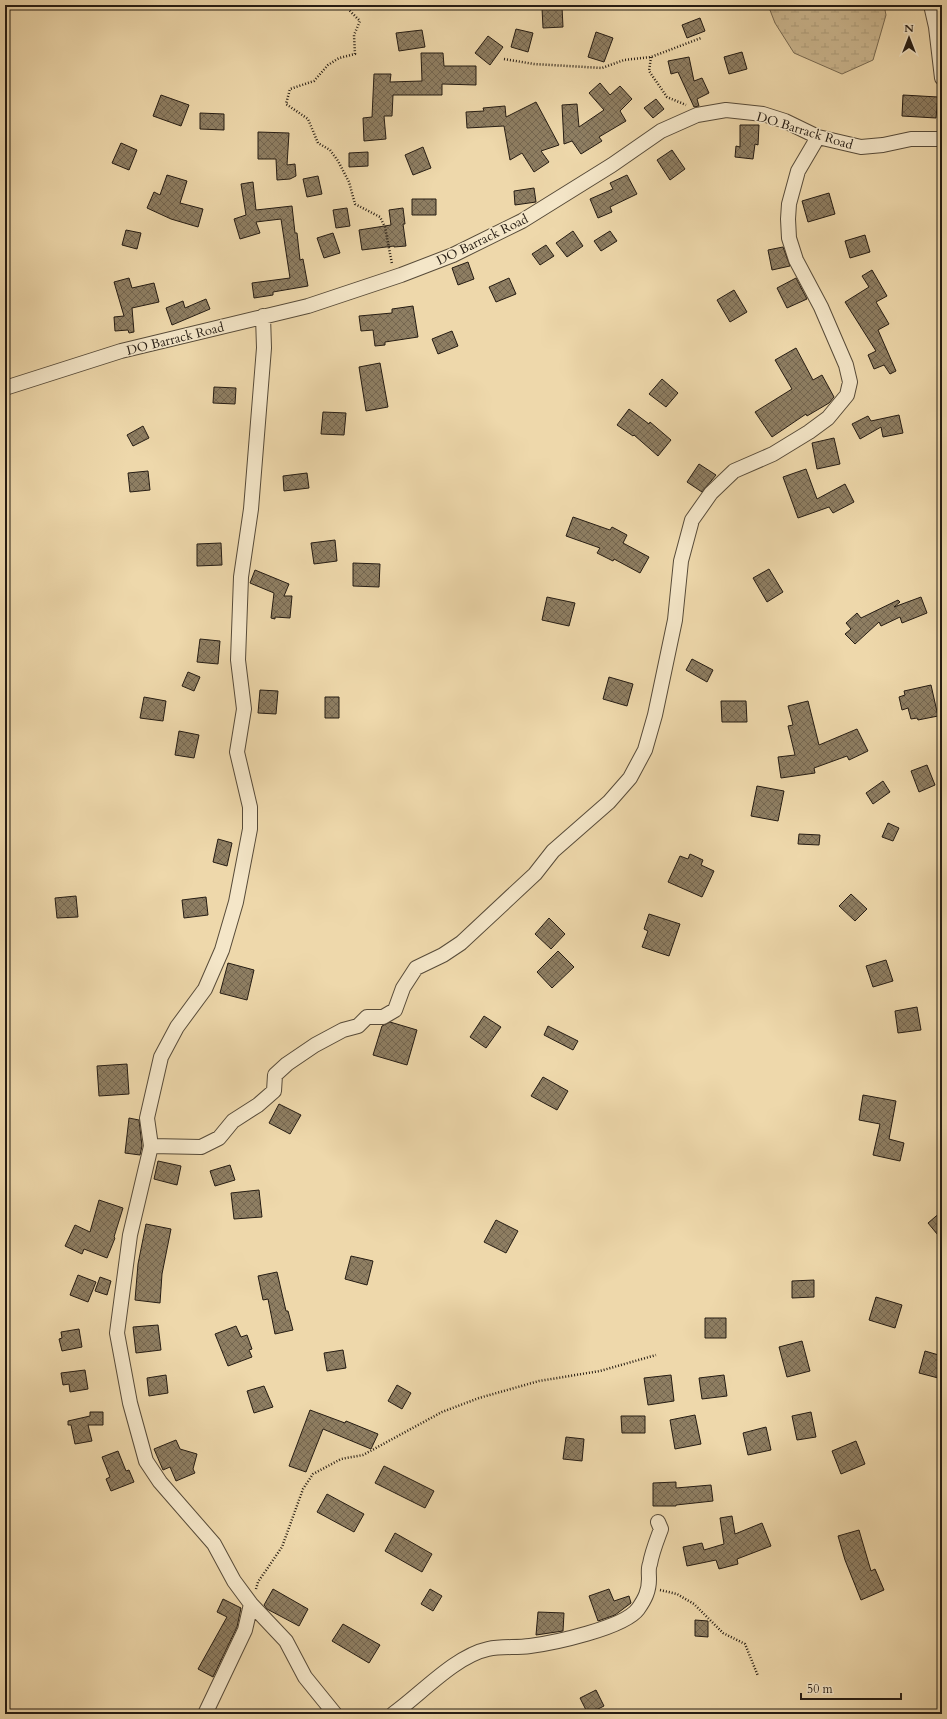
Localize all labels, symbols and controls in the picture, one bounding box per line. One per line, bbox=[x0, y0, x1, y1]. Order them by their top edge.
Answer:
north arrow bbox=[889, 18, 929, 58]
text: N bbox=[904, 21, 914, 36]
street label: DO Barrack Road bbox=[754, 108, 855, 154]
street label: DO Barrack Road bbox=[434, 210, 531, 270]
street label: DO Barrack Road bbox=[125, 318, 226, 360]
scale bar bbox=[801, 1675, 901, 1701]
text: 50 m bbox=[807, 1681, 834, 1697]

